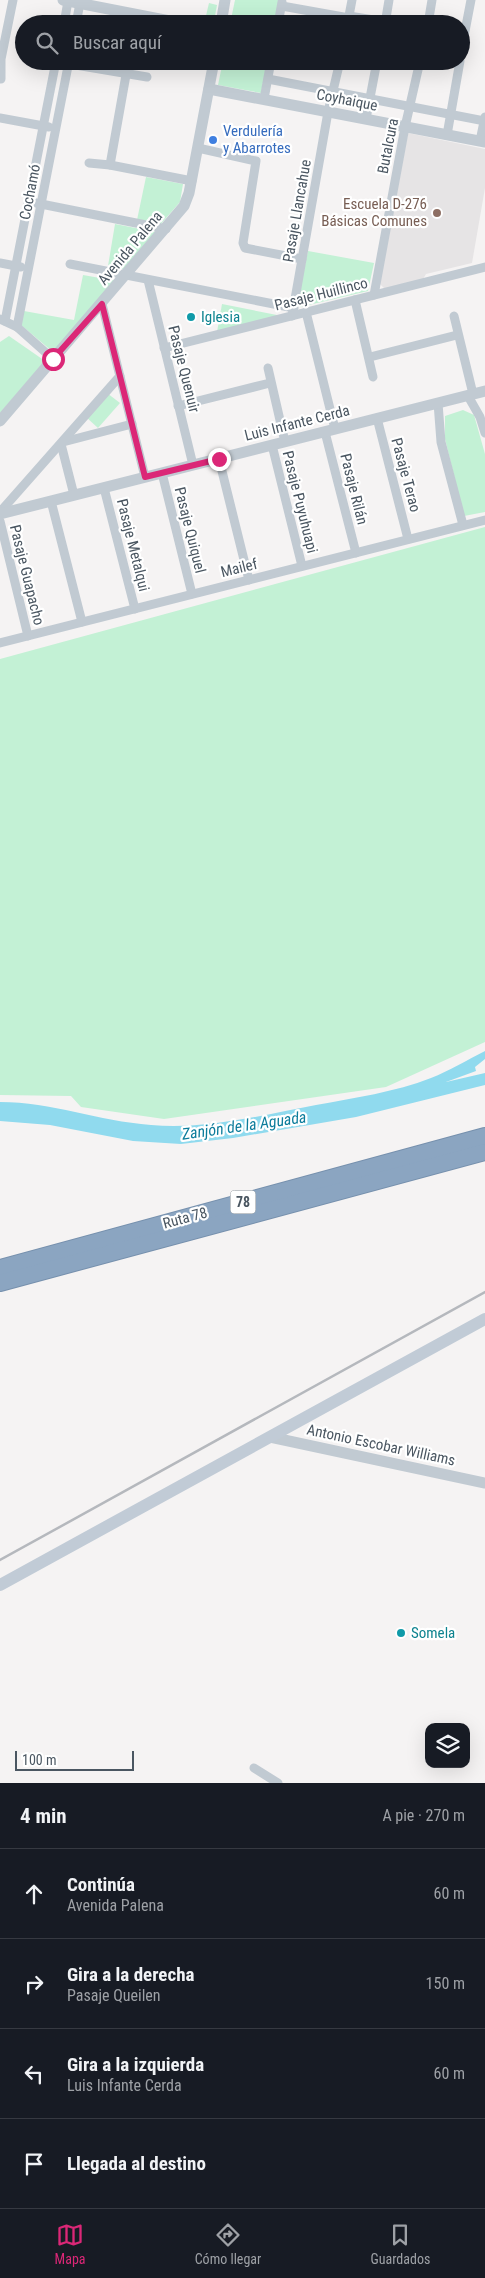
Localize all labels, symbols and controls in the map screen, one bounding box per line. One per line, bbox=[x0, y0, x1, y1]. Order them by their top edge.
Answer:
search box bbox=[15, 15, 470, 70]
icon: search bbox=[33, 29, 61, 57]
text: Buscar aquí bbox=[73, 31, 162, 54]
street label: Coyhaique bbox=[315, 85, 379, 115]
street label: Butalcura bbox=[374, 117, 402, 175]
place label: Verdulería y Abarrotes bbox=[223, 122, 291, 157]
marker: Verdulería y Abarrotes bbox=[207, 134, 219, 146]
street label: Pasaje Llancahue bbox=[279, 158, 315, 264]
street label: Cochamó bbox=[16, 163, 44, 221]
place label: Escuela D-276 Básicas Comunes bbox=[321, 195, 427, 230]
street label: Avenida Palena bbox=[94, 207, 166, 289]
marker: Escuela D-276 Básicas Comunes bbox=[431, 207, 443, 219]
street label: Pasaje Huillinco bbox=[273, 274, 369, 314]
place label: Iglesia bbox=[201, 308, 240, 326]
marker: Iglesia bbox=[185, 311, 197, 323]
street label: Pasaje Quenuir bbox=[164, 324, 204, 415]
route start bbox=[42, 348, 65, 371]
street label: Luis Infante Cerda bbox=[243, 401, 351, 445]
street label: Pasaje Terao bbox=[387, 436, 425, 514]
route end bbox=[208, 448, 231, 471]
street label: Pasaje Puyuhuapi bbox=[279, 449, 321, 555]
street label: Pasaje Rilán bbox=[336, 452, 372, 526]
street label: Pasaje Quiquel bbox=[171, 485, 209, 575]
street label: Pasaje Metalqui bbox=[113, 497, 153, 593]
street label: Pasaje Guapacho bbox=[6, 523, 48, 627]
street label: Mailef bbox=[219, 555, 259, 581]
water label: Zanjón de la Aguada bbox=[180, 1107, 308, 1144]
road number: 78 bbox=[230, 1190, 256, 1214]
street label: Ruta 78 bbox=[161, 1203, 209, 1233]
street label: Antonio Escobar Williams bbox=[305, 1420, 457, 1470]
place label: Somela bbox=[411, 1624, 455, 1642]
marker: Somela bbox=[395, 1627, 407, 1639]
map controls bbox=[425, 1723, 470, 1768]
button: layers bbox=[425, 1723, 470, 1768]
scale bar bbox=[15, 1748, 134, 1771]
text: 100 m bbox=[22, 1752, 57, 1768]
text: 4 min bbox=[20, 1804, 67, 1828]
text: A pie · 270 m bbox=[382, 1806, 465, 1825]
text: Continúa bbox=[67, 1873, 135, 1896]
icon: ahead bbox=[20, 1880, 48, 1908]
text: 60 m bbox=[433, 1884, 465, 1903]
text: Avenida Palena bbox=[67, 1896, 164, 1915]
text: Gira a la derecha bbox=[67, 1963, 194, 1986]
icon: right bbox=[20, 1970, 48, 1998]
text: 150 m bbox=[426, 1974, 465, 1993]
text: Pasaje Queilen bbox=[67, 1986, 161, 2005]
text: Gira a la izquierda bbox=[67, 2053, 204, 2076]
icon: left bbox=[20, 2060, 48, 2088]
text: 60 m bbox=[433, 2064, 465, 2083]
text: Luis Infante Cerda bbox=[67, 2076, 182, 2095]
icon: arrive bbox=[20, 2150, 48, 2178]
text: Llegada al destino bbox=[67, 2152, 206, 2175]
tab: Mapa bbox=[55, 2221, 86, 2267]
tab: Cómo llegar bbox=[195, 2221, 261, 2267]
tab: Guardados bbox=[370, 2221, 430, 2267]

